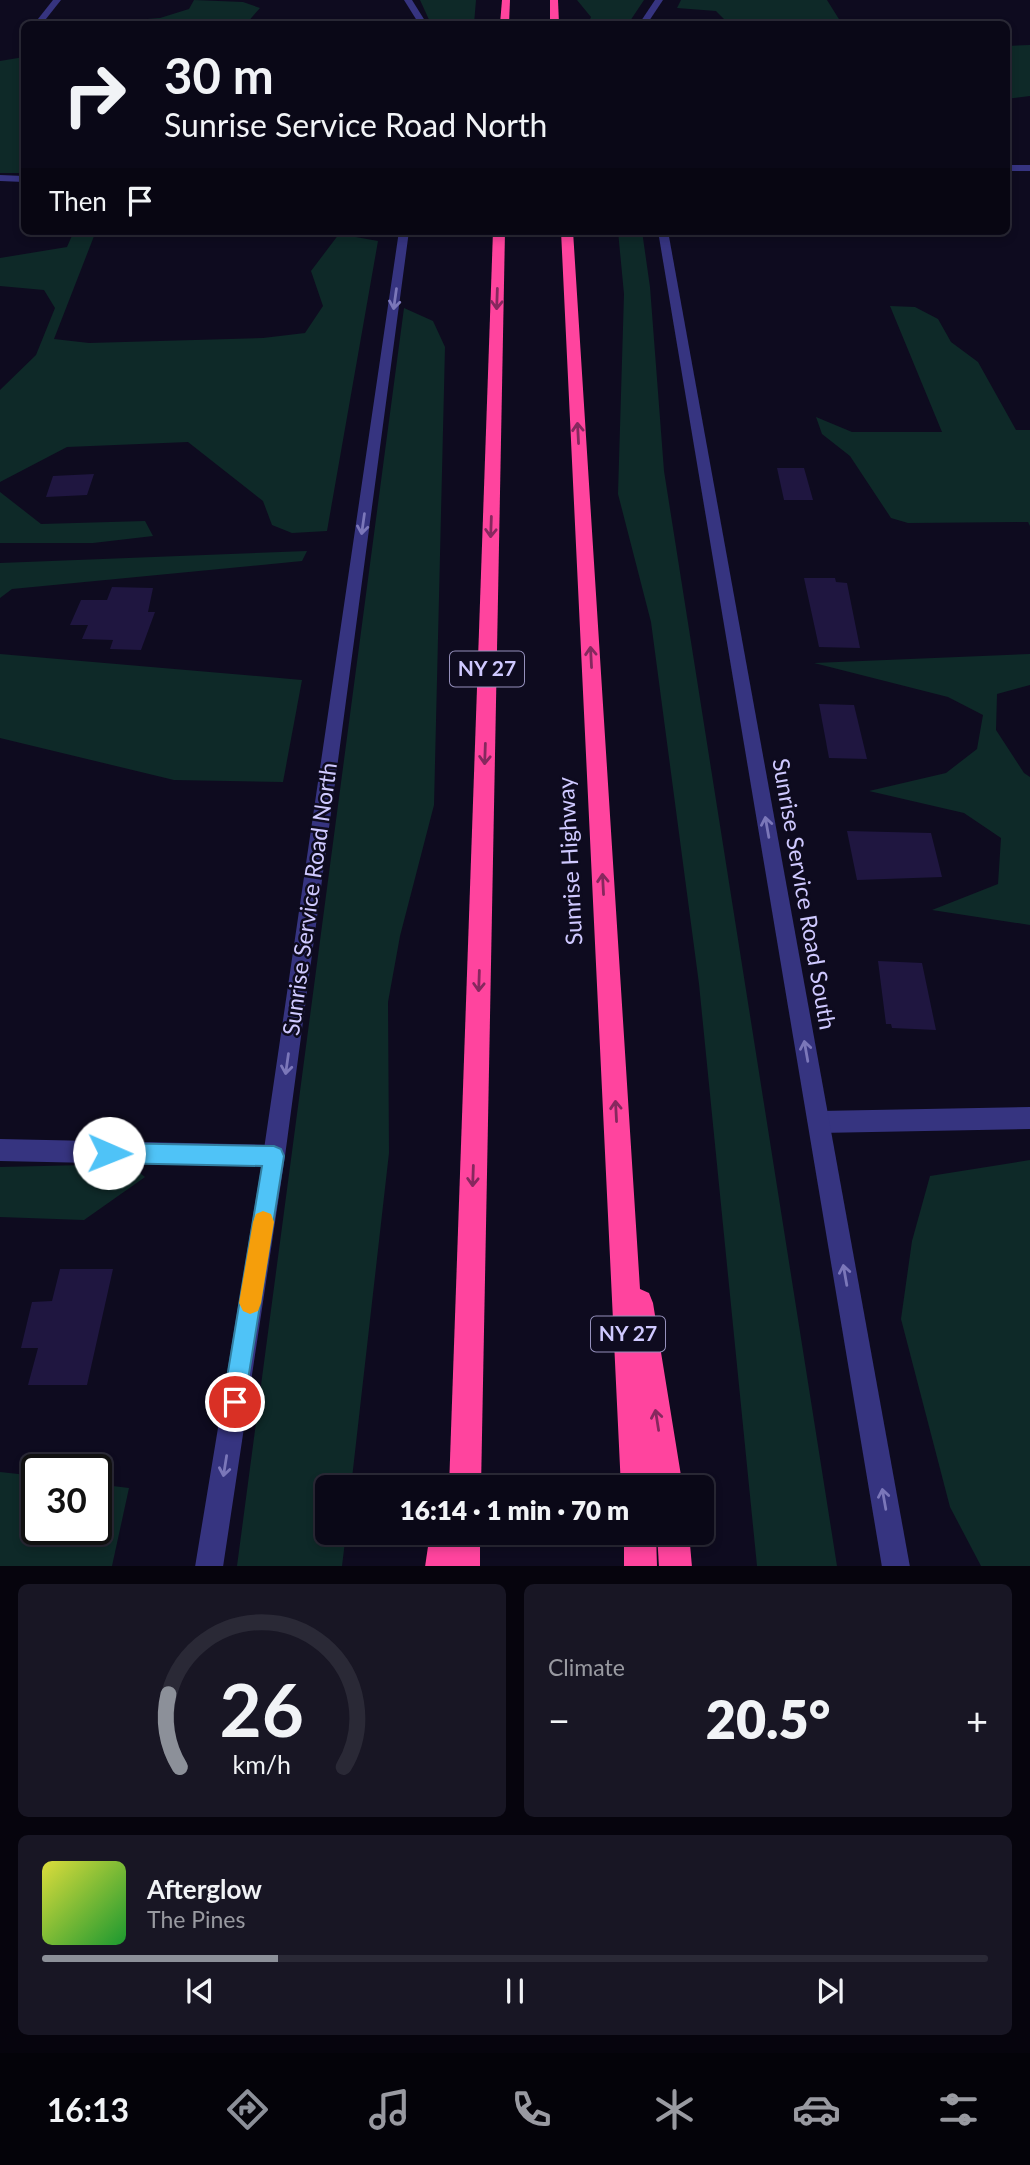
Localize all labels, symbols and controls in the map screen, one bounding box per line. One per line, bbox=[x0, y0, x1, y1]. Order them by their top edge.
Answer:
text: 30 m bbox=[164, 46, 274, 104]
icon: right bbox=[49, 49, 140, 140]
text: Sunrise Service Road North bbox=[164, 105, 547, 144]
icon: arrive bbox=[121, 182, 159, 220]
text: Then bbox=[49, 185, 107, 217]
one-way arrow bbox=[388, 287, 401, 309]
one-way arrow bbox=[491, 287, 504, 310]
one-way arrow bbox=[571, 422, 584, 445]
one-way arrow bbox=[356, 512, 369, 535]
one-way arrow bbox=[484, 515, 498, 538]
one-way arrow bbox=[584, 646, 597, 669]
road number: NY 27 bbox=[450, 652, 524, 686]
one-way arrow bbox=[478, 742, 492, 765]
street label: Sunrise Service Road South bbox=[767, 756, 843, 1032]
street label: Sunrise Service Road North bbox=[276, 760, 342, 1037]
street label: Sunrise Highway bbox=[551, 776, 587, 946]
one-way arrow bbox=[760, 816, 773, 839]
one-way arrow bbox=[597, 873, 610, 896]
one-way arrow bbox=[472, 970, 485, 993]
one-way arrow bbox=[799, 1040, 812, 1063]
one-way arrow bbox=[280, 1053, 293, 1075]
one-way arrow bbox=[609, 1101, 622, 1123]
position arrow bbox=[72, 1116, 146, 1190]
one-way arrow bbox=[467, 1164, 480, 1187]
one-way arrow bbox=[838, 1264, 851, 1287]
road number: NY 27 bbox=[591, 1316, 665, 1352]
pin bbox=[205, 1372, 265, 1432]
icon: arrive bbox=[216, 1383, 254, 1421]
one-way arrow bbox=[650, 1409, 663, 1432]
speed limit sign: 30 bbox=[21, 1454, 112, 1545]
one-way arrow bbox=[218, 1454, 231, 1477]
one-way arrow bbox=[877, 1488, 890, 1511]
text: 16:14 · 1 min · 70 m bbox=[400, 1494, 629, 1526]
text: Climate bbox=[548, 1653, 625, 1681]
text: 26 bbox=[220, 1665, 304, 1753]
text: 20.5° bbox=[706, 1688, 830, 1750]
text: − bbox=[548, 1697, 570, 1743]
text: + bbox=[966, 1697, 988, 1743]
text: km/h bbox=[233, 1748, 291, 1778]
text: Afterglow bbox=[147, 1873, 262, 1905]
text: The Pines bbox=[147, 1905, 245, 1933]
icon: previous bbox=[181, 1972, 219, 2010]
icon: pause bbox=[496, 1972, 534, 2010]
icon: next bbox=[811, 1972, 849, 2010]
icon: directions bbox=[223, 2085, 272, 2134]
icon: music bbox=[365, 2085, 414, 2134]
icon: phone bbox=[507, 2085, 556, 2134]
icon: climate bbox=[650, 2085, 699, 2134]
icon: car bbox=[792, 2085, 841, 2134]
icon: filters bbox=[934, 2085, 983, 2134]
text: 16:13 bbox=[47, 2090, 129, 2129]

